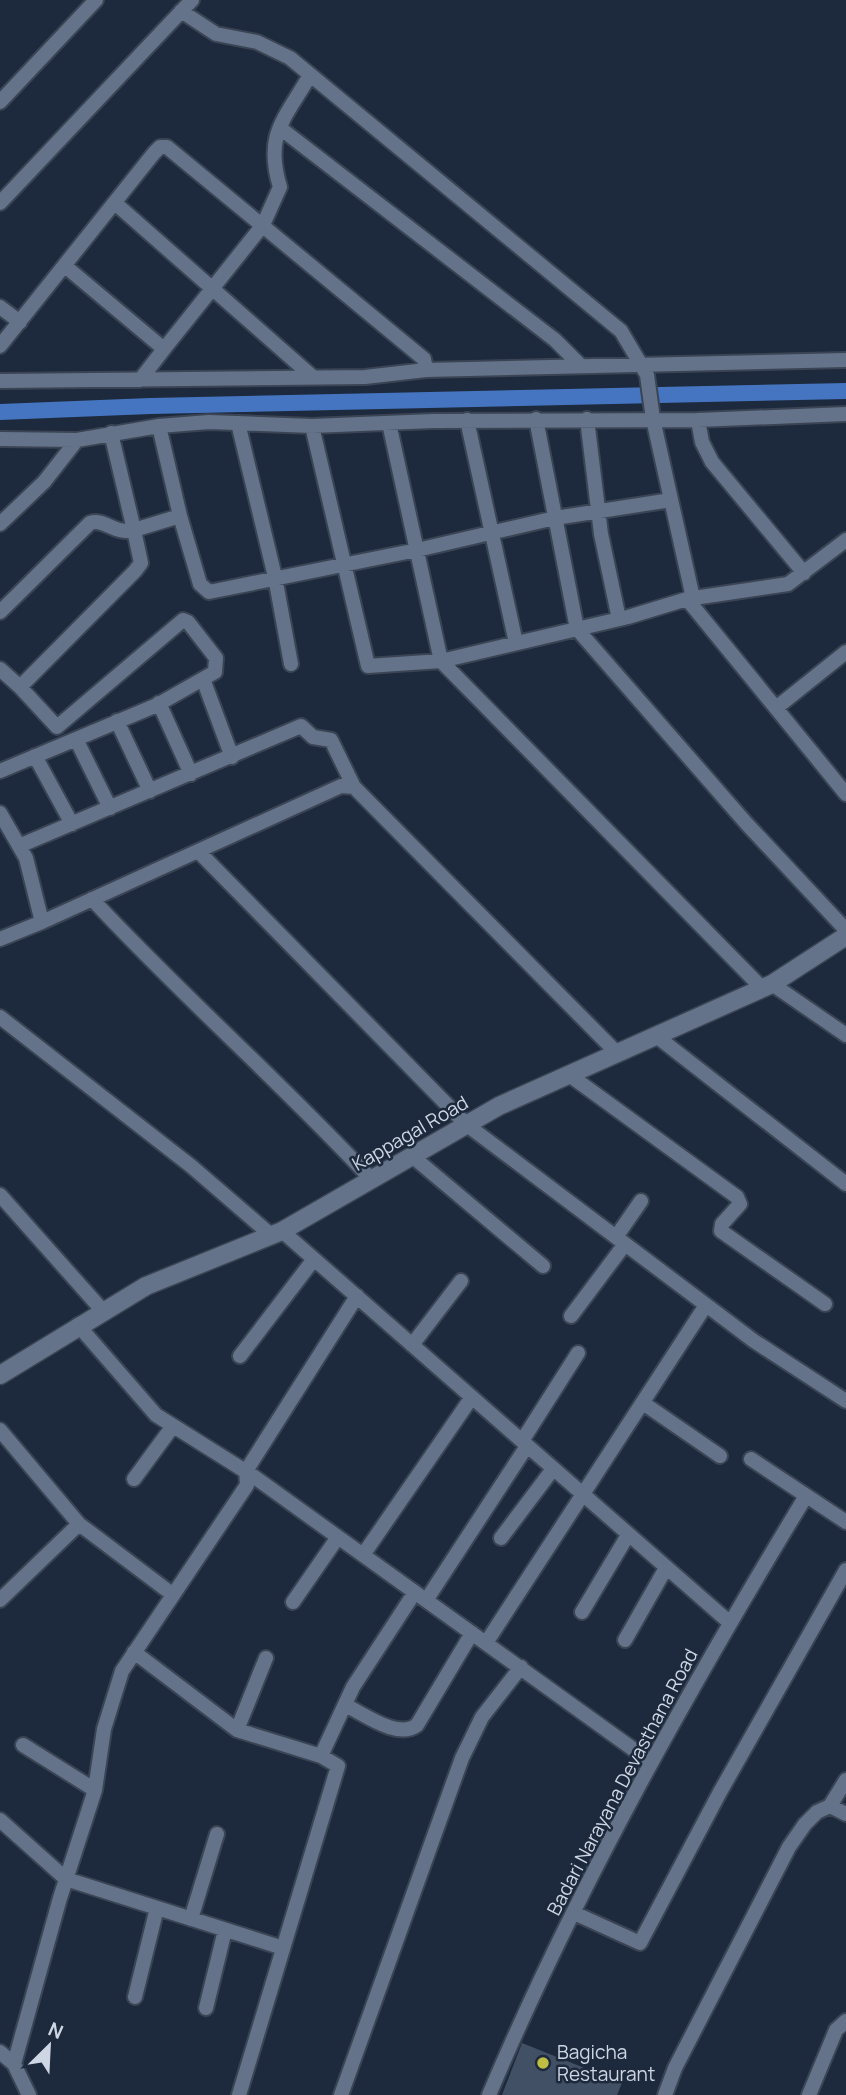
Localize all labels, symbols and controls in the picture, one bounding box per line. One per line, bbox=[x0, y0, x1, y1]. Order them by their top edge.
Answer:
street label: Kappagal Road bbox=[347, 1089, 473, 1177]
street label: Badari Narayana Devasthana Road bbox=[541, 1644, 703, 1920]
north arrow bbox=[14, 2011, 84, 2081]
text: N bbox=[44, 2016, 67, 2045]
place label: Bagicha Restaurant bbox=[557, 2039, 655, 2087]
marker: Bagicha Restaurant bbox=[535, 2055, 551, 2071]

